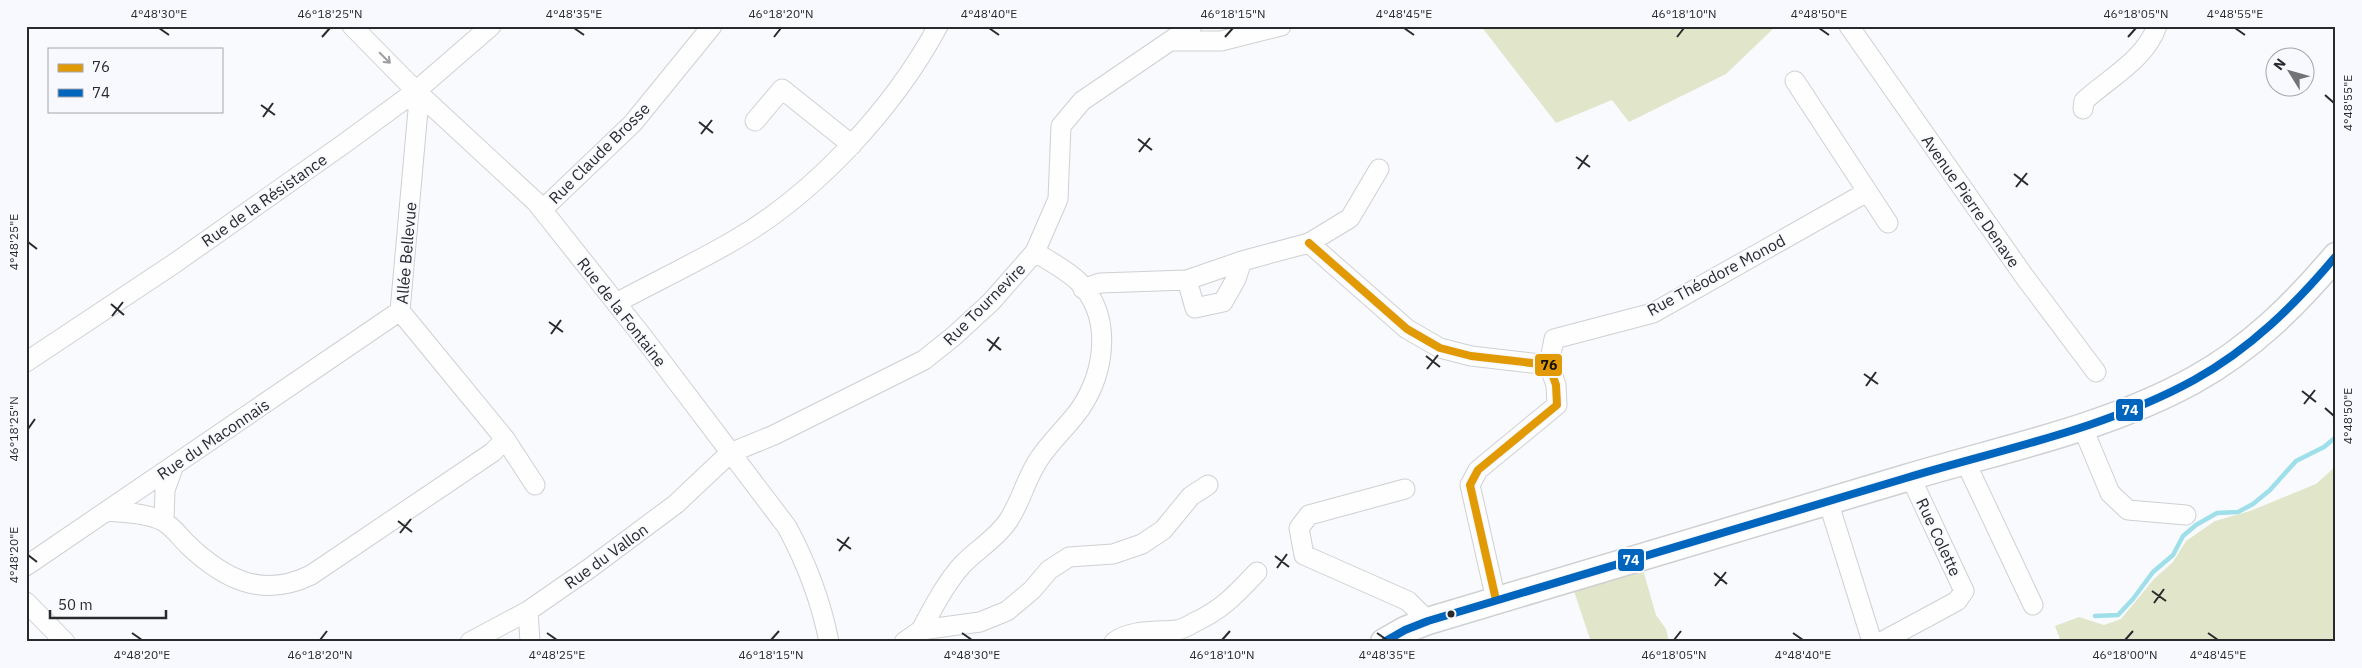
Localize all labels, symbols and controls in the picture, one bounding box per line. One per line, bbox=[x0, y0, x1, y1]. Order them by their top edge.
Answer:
text: 4°48'30"E bbox=[131, 6, 187, 21]
text: 46°18'25"N bbox=[297, 6, 363, 21]
text: 4°48'35"E bbox=[546, 6, 602, 21]
text: 46°18'20"N bbox=[748, 6, 814, 21]
text: 4°48'40"E bbox=[961, 6, 1017, 21]
text: 46°18'15"N bbox=[1200, 6, 1266, 21]
text: 4°48'45"E bbox=[1376, 6, 1432, 21]
text: 46°18'10"N bbox=[1651, 6, 1717, 21]
text: 4°48'50"E bbox=[1791, 6, 1847, 21]
text: 46°18'05"N bbox=[2103, 6, 2169, 21]
text: 4°48'55"E bbox=[2207, 6, 2263, 21]
legend bbox=[48, 48, 222, 112]
north arrow bbox=[2264, 48, 2314, 98]
one-way arrow bbox=[378, 52, 390, 64]
text: N bbox=[2269, 55, 2290, 74]
text: 76 bbox=[92, 57, 110, 76]
text: 4°48'55"E bbox=[2340, 75, 2355, 131]
text: 74 bbox=[92, 83, 110, 102]
street label: Rue Claude Brosse bbox=[544, 98, 654, 208]
street label: Avenue Pierre Denave bbox=[1918, 131, 2024, 271]
street label: Rue de la Résistance bbox=[197, 149, 331, 251]
street label: Allée Bellevue bbox=[392, 201, 420, 305]
text: 4°48'25"E bbox=[6, 214, 21, 270]
street label: Rue Théodore Monod bbox=[1643, 230, 1789, 320]
street label: Rue de la Fontaine bbox=[573, 253, 671, 371]
street label: Rue Tournevire bbox=[939, 259, 1029, 349]
line badge: 76 bbox=[1534, 353, 1563, 377]
text: 76 bbox=[1541, 356, 1557, 374]
text: 4°48'50"E bbox=[2340, 388, 2355, 444]
street label: Rue du Maconnais bbox=[153, 394, 273, 484]
text: 46°18'25"N bbox=[6, 396, 21, 462]
line badge: 74 bbox=[2115, 398, 2144, 422]
text: 74 bbox=[2122, 401, 2138, 419]
street label: Rue Colette bbox=[1912, 495, 1966, 579]
street label: Rue du Vallon bbox=[560, 519, 652, 593]
text: 4°48'20"E bbox=[6, 527, 21, 583]
line badge: 74 bbox=[1617, 548, 1645, 572]
text: 74 bbox=[1623, 551, 1639, 569]
scale bar bbox=[50, 588, 166, 620]
text: 50 m bbox=[58, 595, 93, 614]
unlabelled marker bbox=[1446, 609, 1456, 619]
text: 4°48'20"E bbox=[114, 647, 170, 662]
text: 46°18'20"N bbox=[287, 647, 353, 662]
text: 4°48'25"E bbox=[529, 647, 585, 662]
text: 46°18'15"N bbox=[738, 647, 804, 662]
text: 4°48'30"E bbox=[944, 647, 1000, 662]
text: 46°18'10"N bbox=[1189, 647, 1255, 662]
text: 4°48'35"E bbox=[1359, 647, 1415, 662]
text: 46°18'05"N bbox=[1641, 647, 1707, 662]
text: 4°48'40"E bbox=[1775, 647, 1831, 662]
text: 46°18'00"N bbox=[2092, 647, 2158, 662]
text: 4°48'45"E bbox=[2190, 647, 2246, 662]

